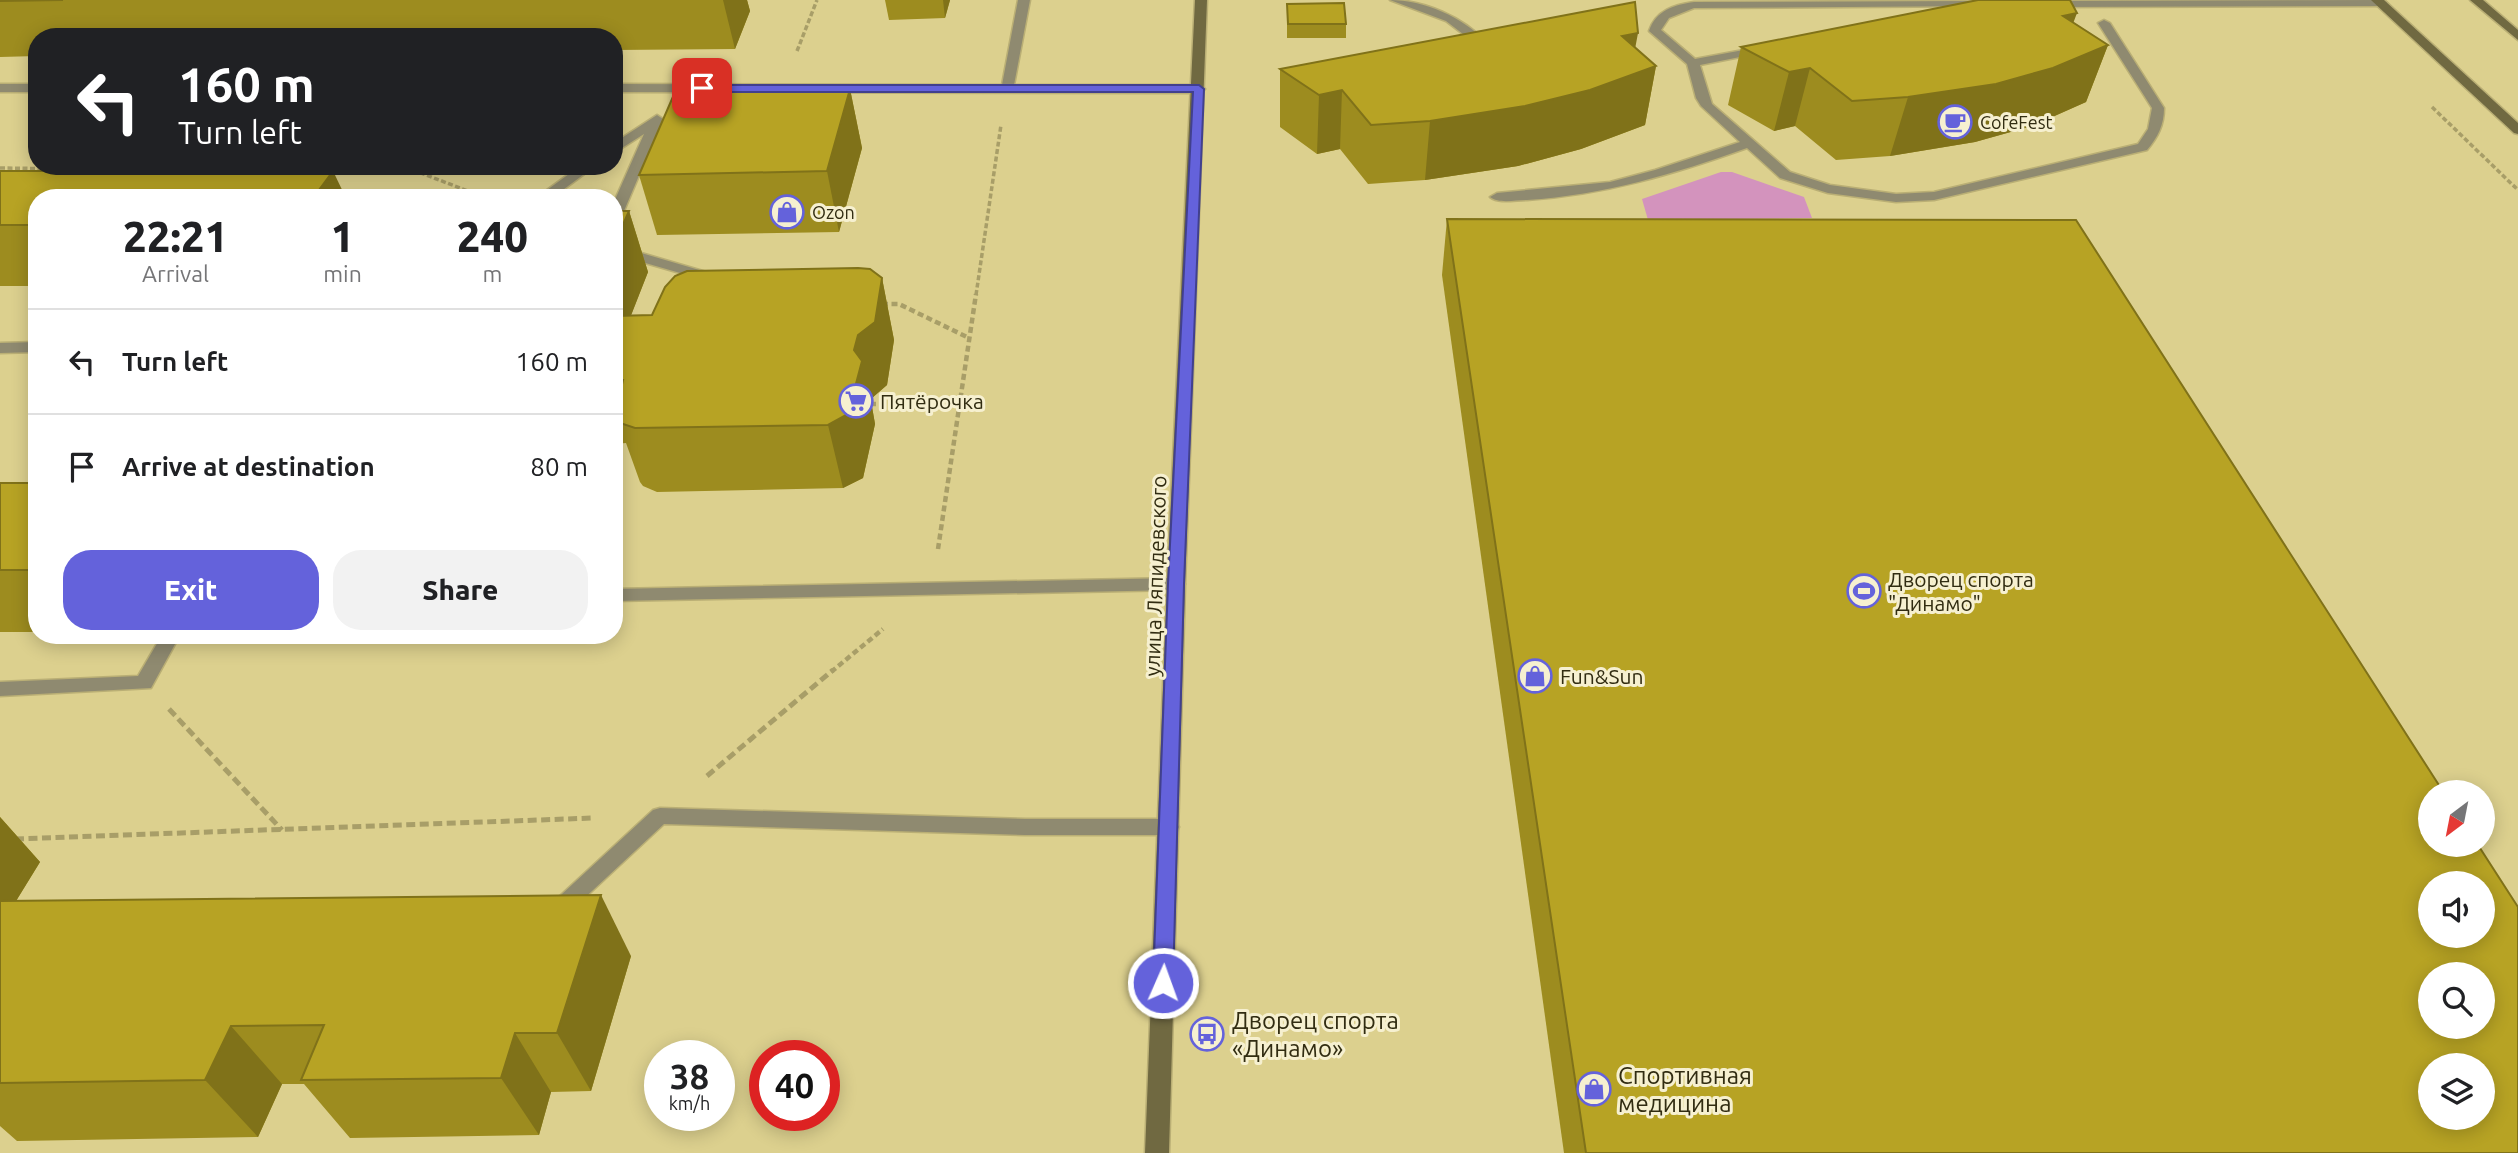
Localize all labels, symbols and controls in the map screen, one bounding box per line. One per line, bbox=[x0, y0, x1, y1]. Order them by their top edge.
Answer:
icon: left bbox=[63, 56, 154, 147]
text: 160 m bbox=[178, 56, 315, 111]
pin bbox=[672, 58, 732, 118]
icon: arrive bbox=[683, 69, 721, 107]
cafe icon: CofeFest bbox=[1936, 103, 1974, 141]
place label: CofeFest bbox=[1980, 112, 2053, 132]
text: Turn left bbox=[178, 114, 302, 150]
shop icon: Ozon bbox=[768, 193, 806, 231]
place label: Ozon bbox=[812, 202, 855, 222]
text: 22:21 bbox=[123, 213, 228, 260]
text: 1 bbox=[331, 213, 354, 260]
text: 240 bbox=[457, 213, 528, 260]
text: Arrival bbox=[142, 261, 209, 286]
text: min bbox=[323, 261, 362, 286]
text: m bbox=[482, 261, 502, 286]
icon: left bbox=[63, 343, 101, 381]
text: Turn left bbox=[122, 347, 228, 376]
text: 160 m bbox=[516, 347, 588, 376]
supermarket icon: Пятёрочка bbox=[837, 382, 875, 420]
place label: Пятёрочка bbox=[880, 389, 984, 413]
icon: arrive bbox=[63, 448, 101, 486]
text: Arrive at destination bbox=[122, 452, 375, 481]
text: 80 m bbox=[530, 452, 588, 481]
street label: улица Ляпидевского bbox=[1139, 475, 1171, 677]
button: Exit bbox=[63, 550, 319, 630]
button: Share bbox=[333, 550, 588, 630]
place label: Дворец спорта "Динамо" bbox=[1888, 567, 2034, 615]
sports icon: Дворец спорта "Динамо" bbox=[1845, 572, 1883, 610]
shop icon: Fun&Sun bbox=[1516, 657, 1554, 695]
place label: Fun&Sun bbox=[1560, 664, 1643, 688]
north arrow bbox=[2418, 780, 2496, 858]
map controls bbox=[2418, 780, 2495, 1130]
button: sound bbox=[2418, 871, 2495, 948]
position arrow bbox=[1126, 946, 1200, 1020]
button: search bbox=[2418, 962, 2495, 1039]
place label: Дворец спорта «Динамо» bbox=[1232, 1007, 1399, 1062]
bus stop icon: Дворец спорта «Динамо» bbox=[1188, 1015, 1226, 1053]
speed limit sign: 40 bbox=[749, 1040, 840, 1131]
button: layers bbox=[2418, 1053, 2495, 1130]
text: 38 bbox=[670, 1056, 709, 1096]
place label: Спортивная медицина bbox=[1618, 1062, 1752, 1117]
shop icon: Спортивная медицина bbox=[1575, 1070, 1613, 1108]
text: km/h bbox=[669, 1093, 710, 1113]

